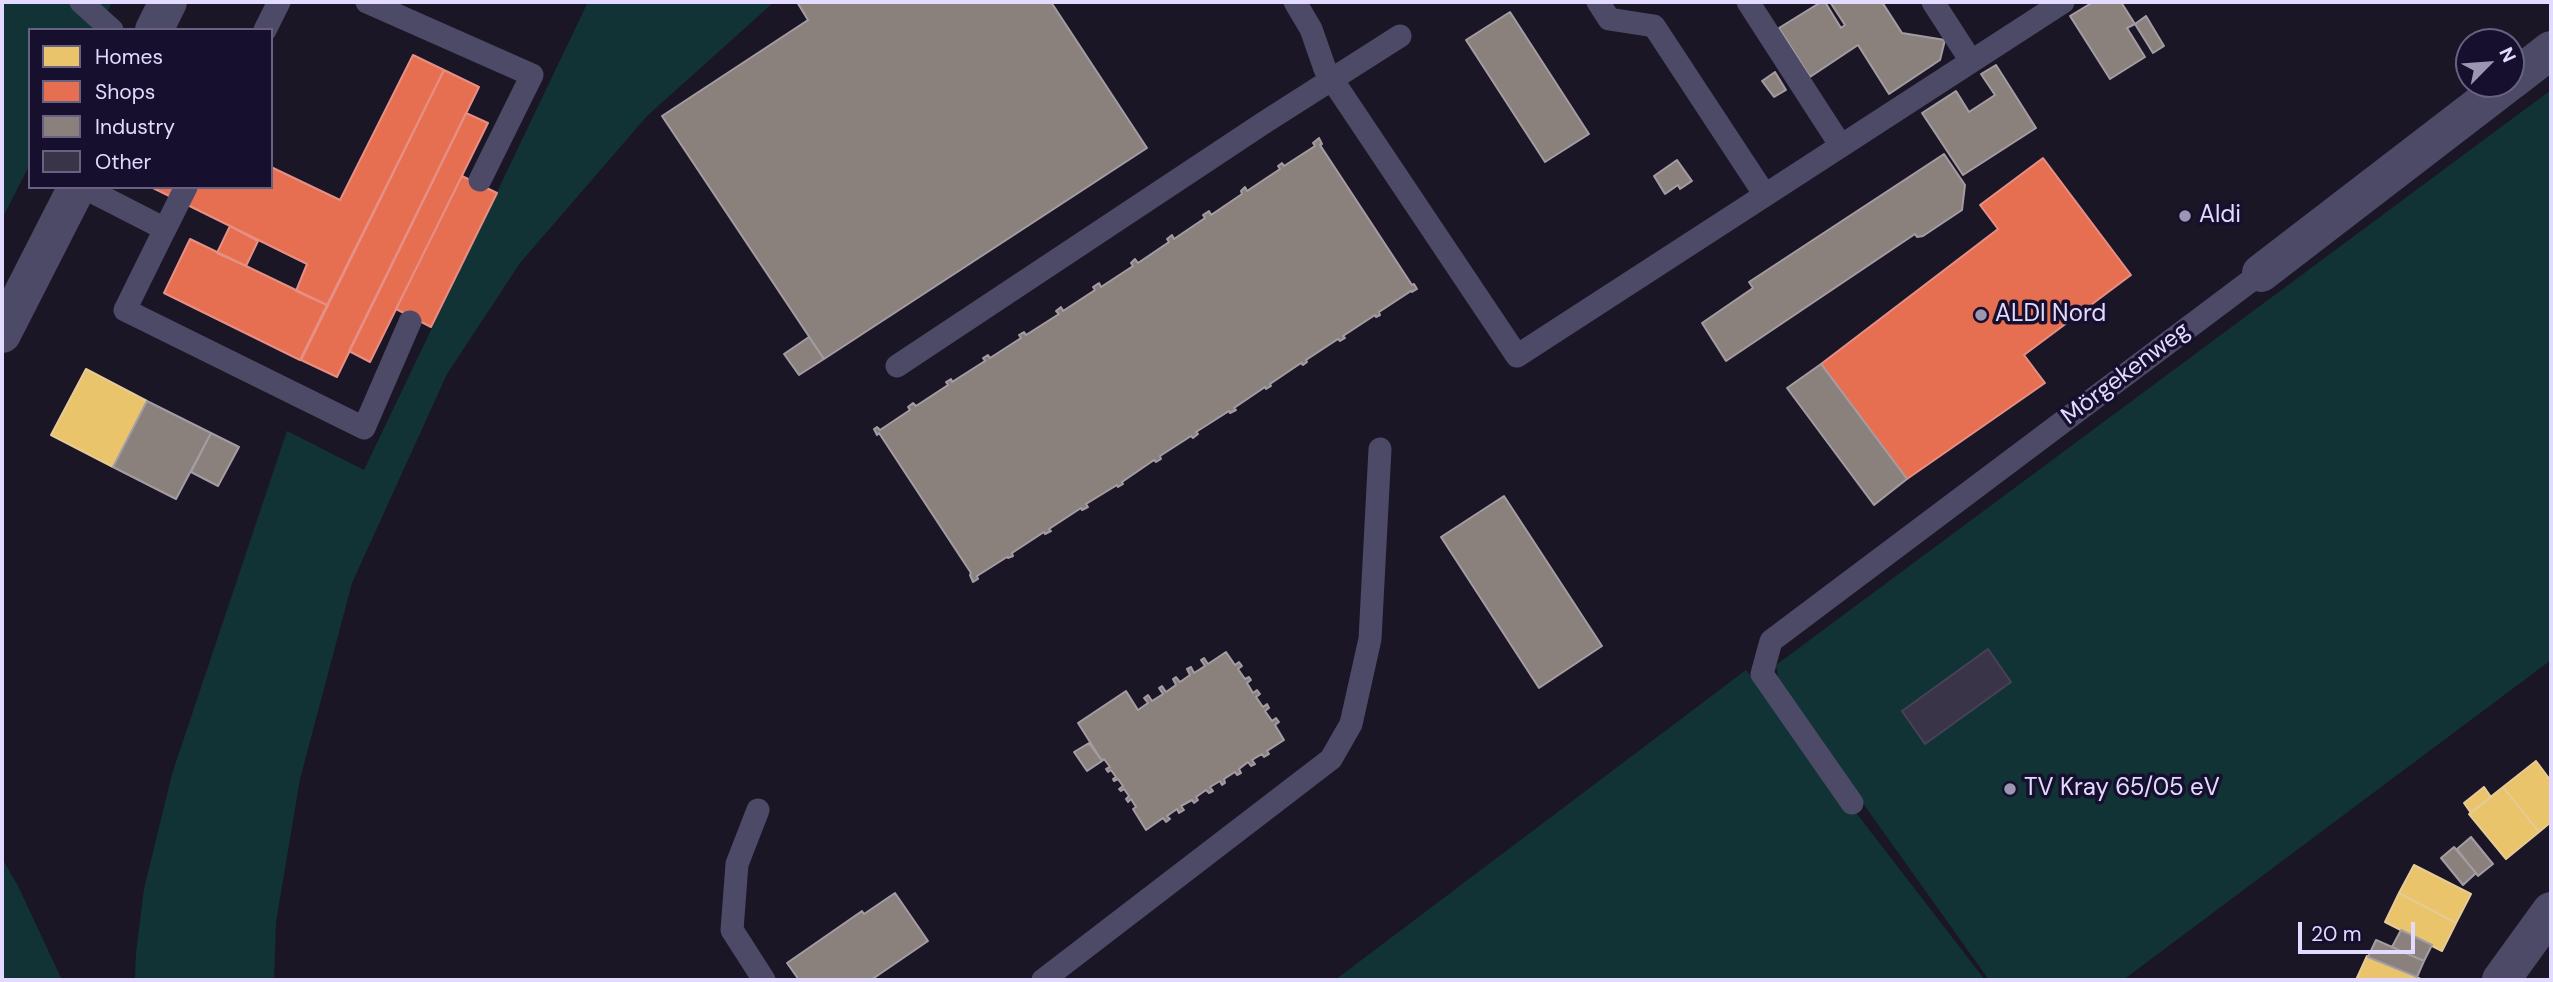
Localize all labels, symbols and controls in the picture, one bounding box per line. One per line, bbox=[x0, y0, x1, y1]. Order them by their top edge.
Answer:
legend bbox=[28, 28, 273, 189]
north arrow bbox=[2455, 28, 2525, 98]
text: Homes bbox=[95, 43, 163, 71]
text: N bbox=[2493, 43, 2522, 66]
text: Shops bbox=[95, 78, 155, 106]
text: Industry bbox=[95, 113, 175, 141]
text: Other bbox=[95, 148, 151, 176]
place label: Aldi bbox=[2199, 202, 2241, 230]
marker: Aldi bbox=[2177, 208, 2193, 224]
place label: ALDI Nord bbox=[1995, 301, 2106, 329]
marker: ALDI Nord bbox=[1973, 307, 1989, 323]
street label: Mörgekenweg bbox=[2056, 316, 2196, 432]
place label: TV Kray 65/05 eV bbox=[2024, 775, 2220, 803]
marker: TV Kray 65/05 eV bbox=[2002, 781, 2018, 797]
scale bar bbox=[2301, 908, 2418, 952]
text: 20 m bbox=[2311, 920, 2362, 948]

